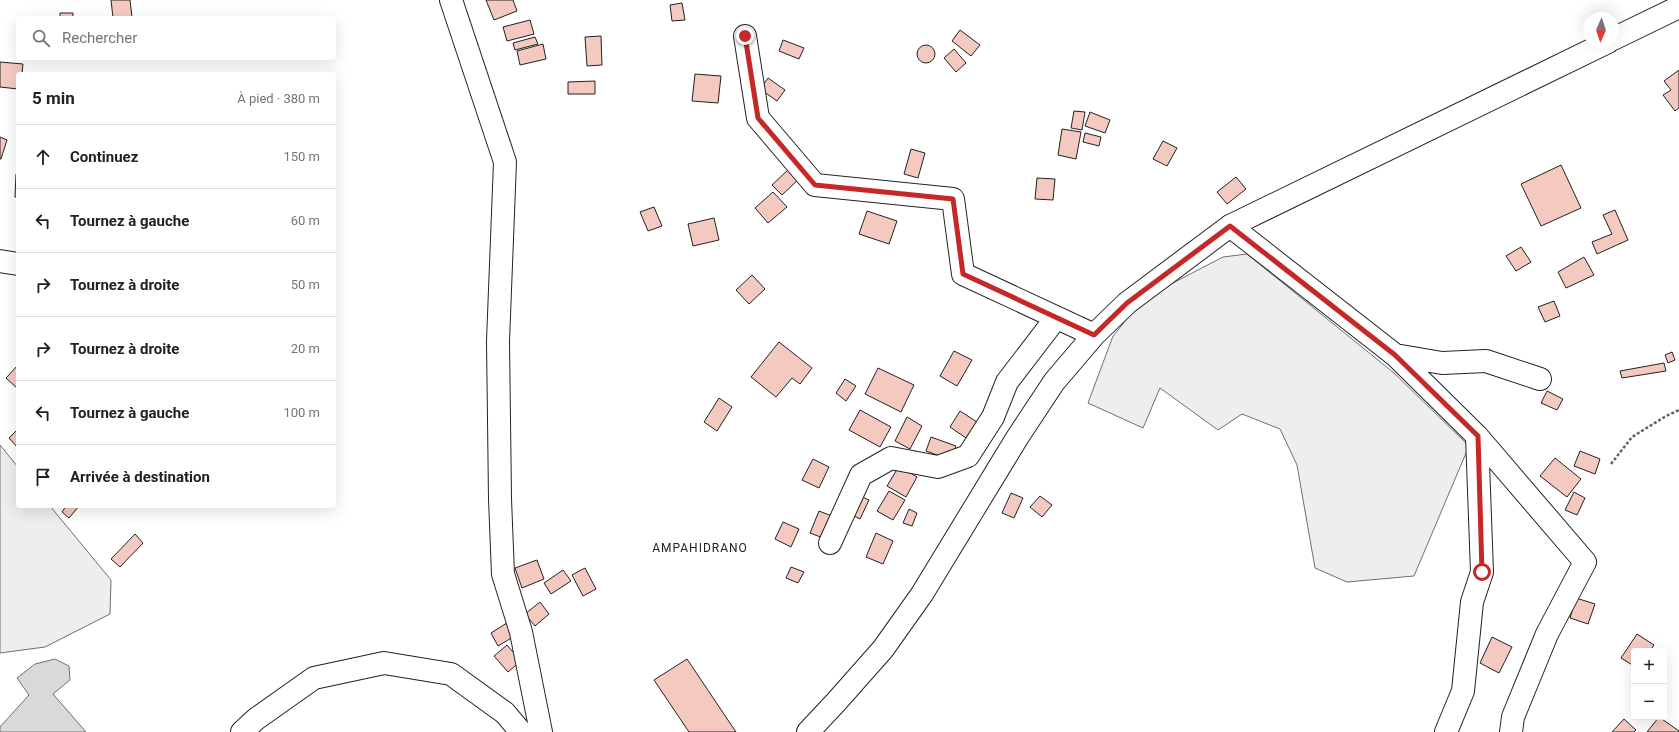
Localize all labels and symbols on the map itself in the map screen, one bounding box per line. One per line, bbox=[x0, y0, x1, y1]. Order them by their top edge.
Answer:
north arrow bbox=[1583, 12, 1619, 48]
route end bbox=[736, 27, 754, 45]
district label: AMPAHIDRANO bbox=[652, 541, 748, 555]
route start bbox=[1473, 563, 1491, 581]

